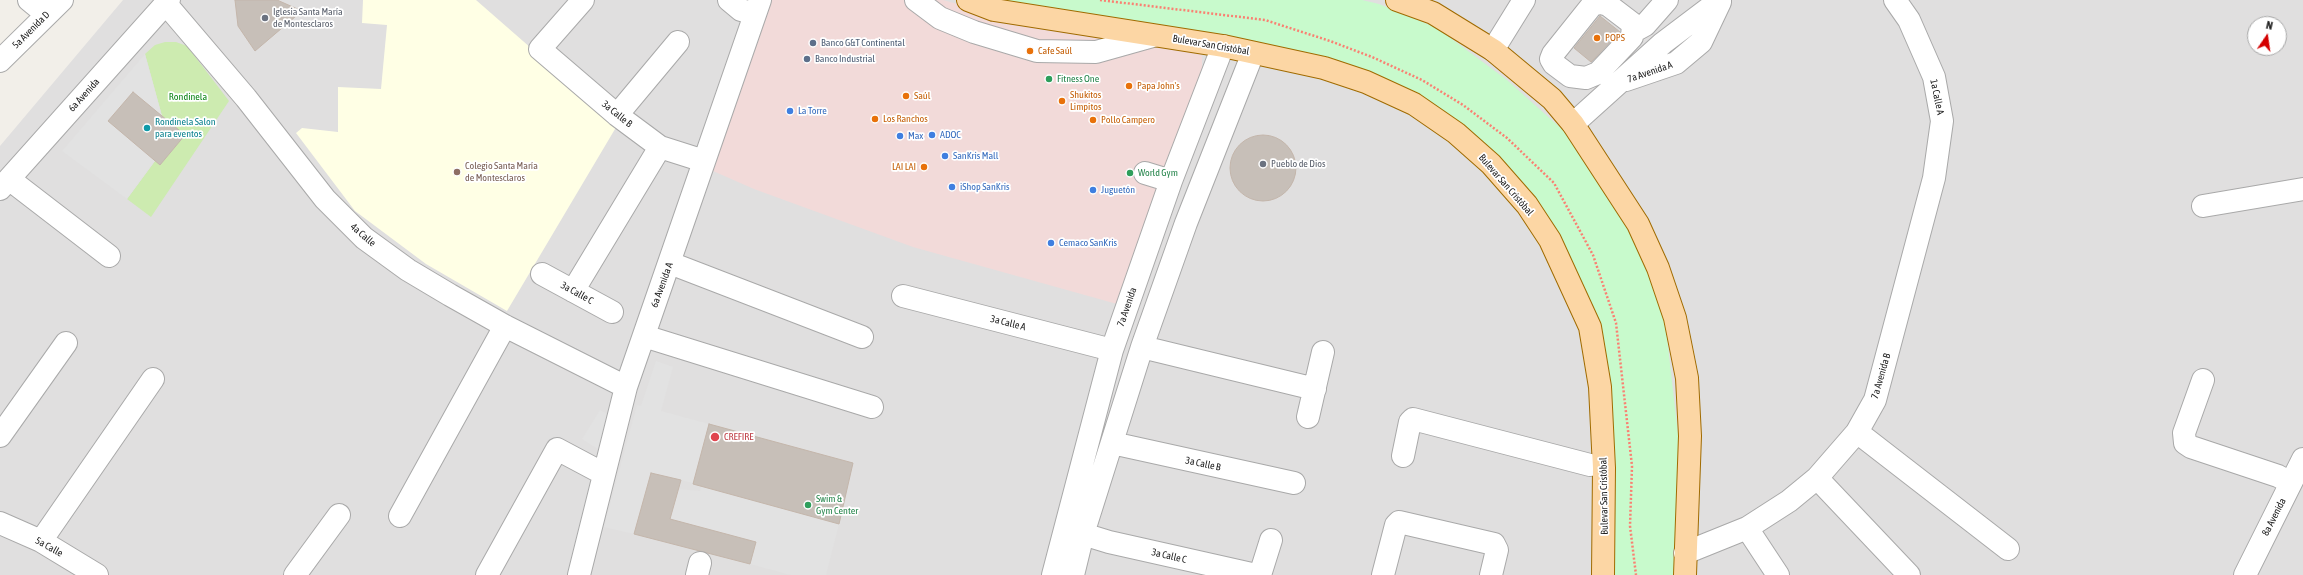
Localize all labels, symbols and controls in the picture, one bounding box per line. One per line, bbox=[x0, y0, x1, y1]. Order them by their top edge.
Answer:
place label: Iglesia Santa María de Montesclaros bbox=[273, 6, 343, 30]
street label: 5a Avenida D bbox=[10, 9, 52, 51]
marker: Iglesia Santa María de Montesclaros bbox=[260, 13, 270, 23]
north arrow bbox=[2247, 16, 2287, 56]
text: N bbox=[2265, 19, 2274, 32]
street label: Bulevar San Cristóbal bbox=[1172, 32, 1250, 58]
place label: POPS bbox=[1605, 32, 1625, 44]
marker: POPS bbox=[1592, 33, 1602, 43]
place label: Banco G&T Continental bbox=[821, 37, 905, 49]
marker: Banco G&T Continental bbox=[808, 38, 818, 48]
place label: Cafe Saúl bbox=[1038, 45, 1072, 57]
marker: Cafe Saúl bbox=[1025, 46, 1035, 56]
place label: Banco Industrial bbox=[815, 53, 875, 65]
marker: Banco Industrial bbox=[802, 54, 812, 64]
street label: 7a Avenida A bbox=[1626, 59, 1674, 85]
place label: Fitness One bbox=[1057, 73, 1099, 85]
marker: Fitness One bbox=[1044, 74, 1054, 84]
street label: 6a Avenida bbox=[66, 76, 102, 114]
street label: 1a Calle A bbox=[1927, 78, 1947, 116]
place label: Papa John's bbox=[1137, 80, 1180, 92]
marker: Papa John's bbox=[1124, 81, 1134, 91]
place label: Shukitos Limpitos bbox=[1070, 89, 1101, 112]
place label: Saúl bbox=[914, 90, 930, 102]
park label: Rondinela bbox=[169, 91, 207, 103]
marker: Saúl bbox=[901, 91, 911, 101]
marker: Shukitos Limpitos bbox=[1057, 96, 1067, 106]
street label: 3a Calle B bbox=[599, 98, 635, 130]
place label: La Torre bbox=[798, 105, 827, 117]
marker: La Torre bbox=[785, 106, 795, 116]
place label: Los Ranchos bbox=[883, 113, 928, 125]
marker: Los Ranchos bbox=[870, 114, 880, 124]
place label: Pollo Campero bbox=[1101, 114, 1155, 126]
marker: Pollo Campero bbox=[1088, 115, 1098, 125]
place label: Rondinela Salon para eventos bbox=[155, 116, 216, 140]
marker: Rondinela Salon para eventos bbox=[142, 123, 152, 133]
place label: ADOC bbox=[940, 129, 961, 141]
place label: Max bbox=[908, 130, 923, 142]
marker: ADOC bbox=[927, 130, 937, 140]
marker: Max bbox=[895, 131, 905, 141]
place label: SanKris Mall bbox=[953, 150, 998, 162]
marker: SanKris Mall bbox=[940, 151, 950, 161]
street label: Bulevar San Cristóbal bbox=[1476, 152, 1536, 218]
place label: Pueblo de Dios bbox=[1271, 158, 1325, 170]
marker: Pueblo de Dios bbox=[1258, 159, 1268, 169]
place label: Colegio Santa María de Montesclaros bbox=[465, 160, 538, 184]
place label: LAI LAI bbox=[892, 161, 916, 173]
marker: LAI LAI bbox=[919, 162, 929, 172]
marker: Colegio Santa María de Montesclaros bbox=[452, 167, 462, 177]
place label: World Gym bbox=[1138, 167, 1178, 179]
marker: World Gym bbox=[1125, 168, 1135, 178]
place label: iShop SanKris bbox=[960, 181, 1010, 193]
marker: iShop SanKris bbox=[947, 182, 957, 192]
place label: Juguetón bbox=[1101, 184, 1135, 196]
marker: Juguetón bbox=[1088, 185, 1098, 195]
street label: 4a Calle bbox=[348, 221, 378, 249]
place label: Cemaco SanKris bbox=[1059, 237, 1117, 249]
marker: Cemaco SanKris bbox=[1046, 238, 1056, 248]
street label: 6a Avenida A bbox=[648, 261, 676, 309]
street label: 3a Calle C bbox=[559, 279, 595, 307]
street label: 7a Avenida bbox=[1115, 286, 1139, 328]
street label: 3a Calle A bbox=[989, 313, 1027, 333]
street label: 7a Avenida B bbox=[1869, 352, 1893, 400]
marker: CREFIRE bbox=[709, 431, 721, 443]
place label: CREFIRE bbox=[724, 431, 754, 443]
street label: 3a Calle B bbox=[1184, 454, 1222, 474]
street label: Bulevar San Cristóbal bbox=[1597, 457, 1611, 535]
place label: Swim & Gym Center bbox=[816, 493, 858, 516]
street label: 8a Avenida bbox=[2259, 496, 2289, 538]
marker: Swim & Gym Center bbox=[803, 500, 813, 510]
street label: 5a Calle bbox=[33, 535, 65, 559]
street label: 3a Calle C bbox=[1150, 546, 1188, 566]

